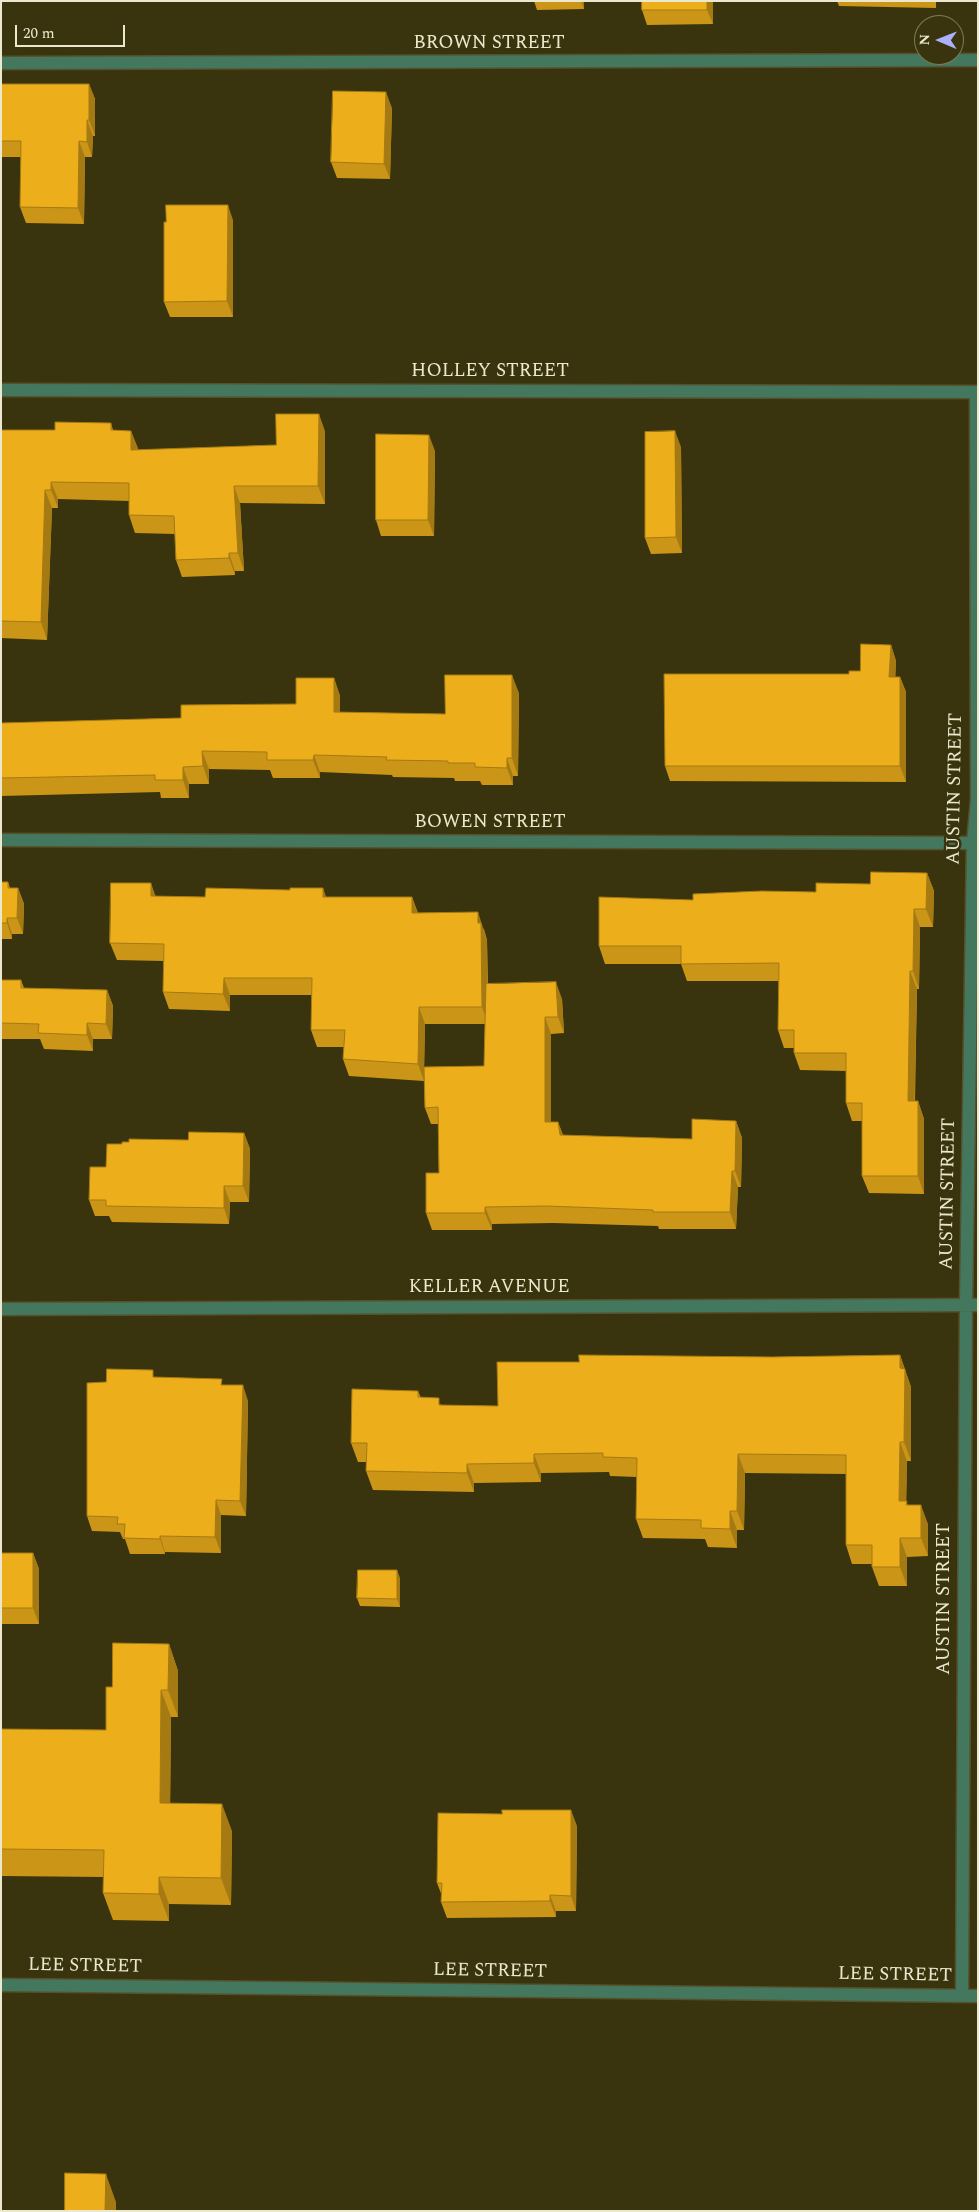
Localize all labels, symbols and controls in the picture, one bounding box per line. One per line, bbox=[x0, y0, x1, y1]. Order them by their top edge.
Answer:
scale bar bbox=[18, 15, 128, 47]
north arrow bbox=[914, 15, 964, 65]
text: 20 m bbox=[23, 22, 55, 45]
street label: BROWN STREET bbox=[413, 33, 565, 55]
text: N bbox=[914, 34, 935, 46]
street label: HOLLEY STREET bbox=[411, 361, 569, 383]
street label: AUSTIN STREET bbox=[943, 713, 969, 865]
street label: BOWEN STREET bbox=[414, 812, 566, 834]
street label: AUSTIN STREET bbox=[936, 1118, 962, 1270]
street label: KELLER AVENUE bbox=[408, 1277, 570, 1299]
street label: AUSTIN STREET bbox=[934, 1523, 956, 1675]
street label: LEE STREET bbox=[28, 1955, 142, 1979]
street label: LEE STREET bbox=[433, 1960, 547, 1984]
street label: LEE STREET bbox=[838, 1964, 952, 1988]

